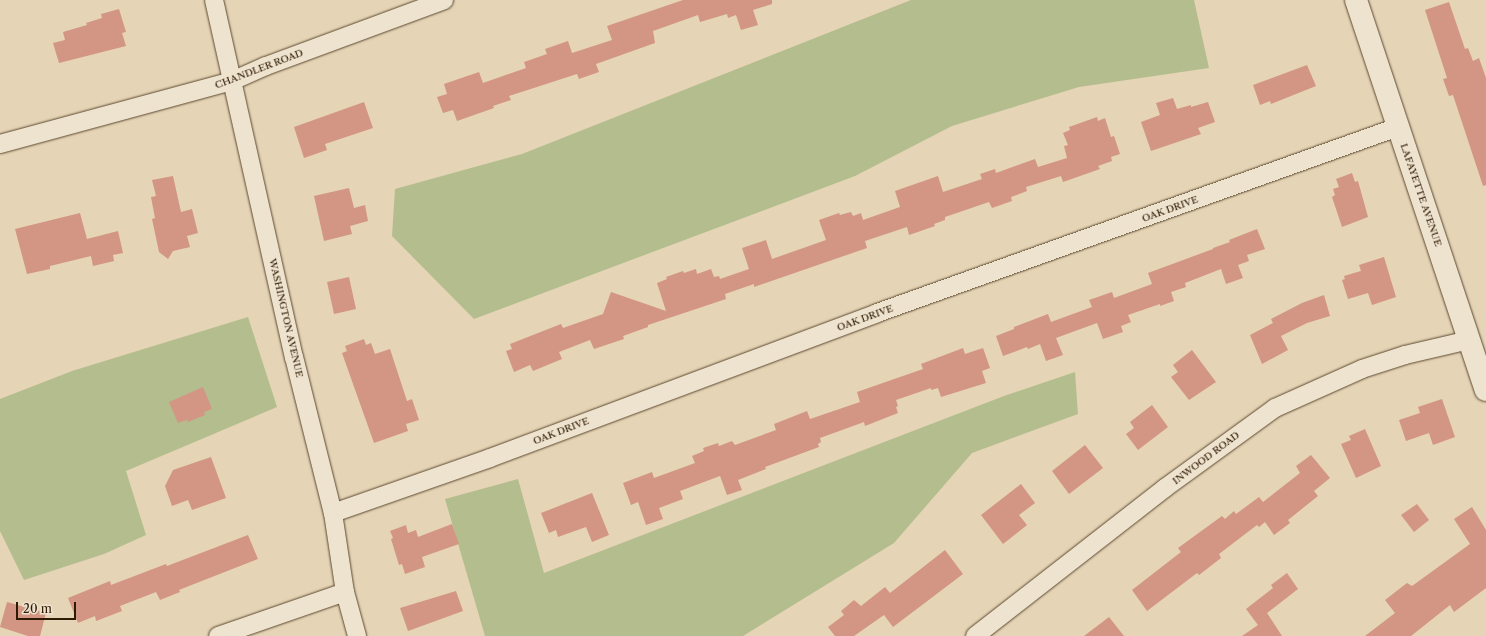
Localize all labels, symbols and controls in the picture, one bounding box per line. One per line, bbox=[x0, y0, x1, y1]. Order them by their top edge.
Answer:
street label: CHANDLER ROAD bbox=[213, 47, 305, 91]
street label: LAFAYETTE AVENUE bbox=[1398, 142, 1444, 248]
street label: OAK DRIVE bbox=[1140, 193, 1200, 225]
street label: WASHINGTON AVENUE bbox=[266, 257, 306, 379]
street label: OAK DRIVE bbox=[835, 302, 895, 334]
street label: OAK DRIVE bbox=[531, 415, 591, 447]
street label: INWOOD ROAD bbox=[1170, 429, 1242, 487]
scale bar bbox=[18, 594, 78, 620]
text: 20 m bbox=[23, 601, 52, 616]

